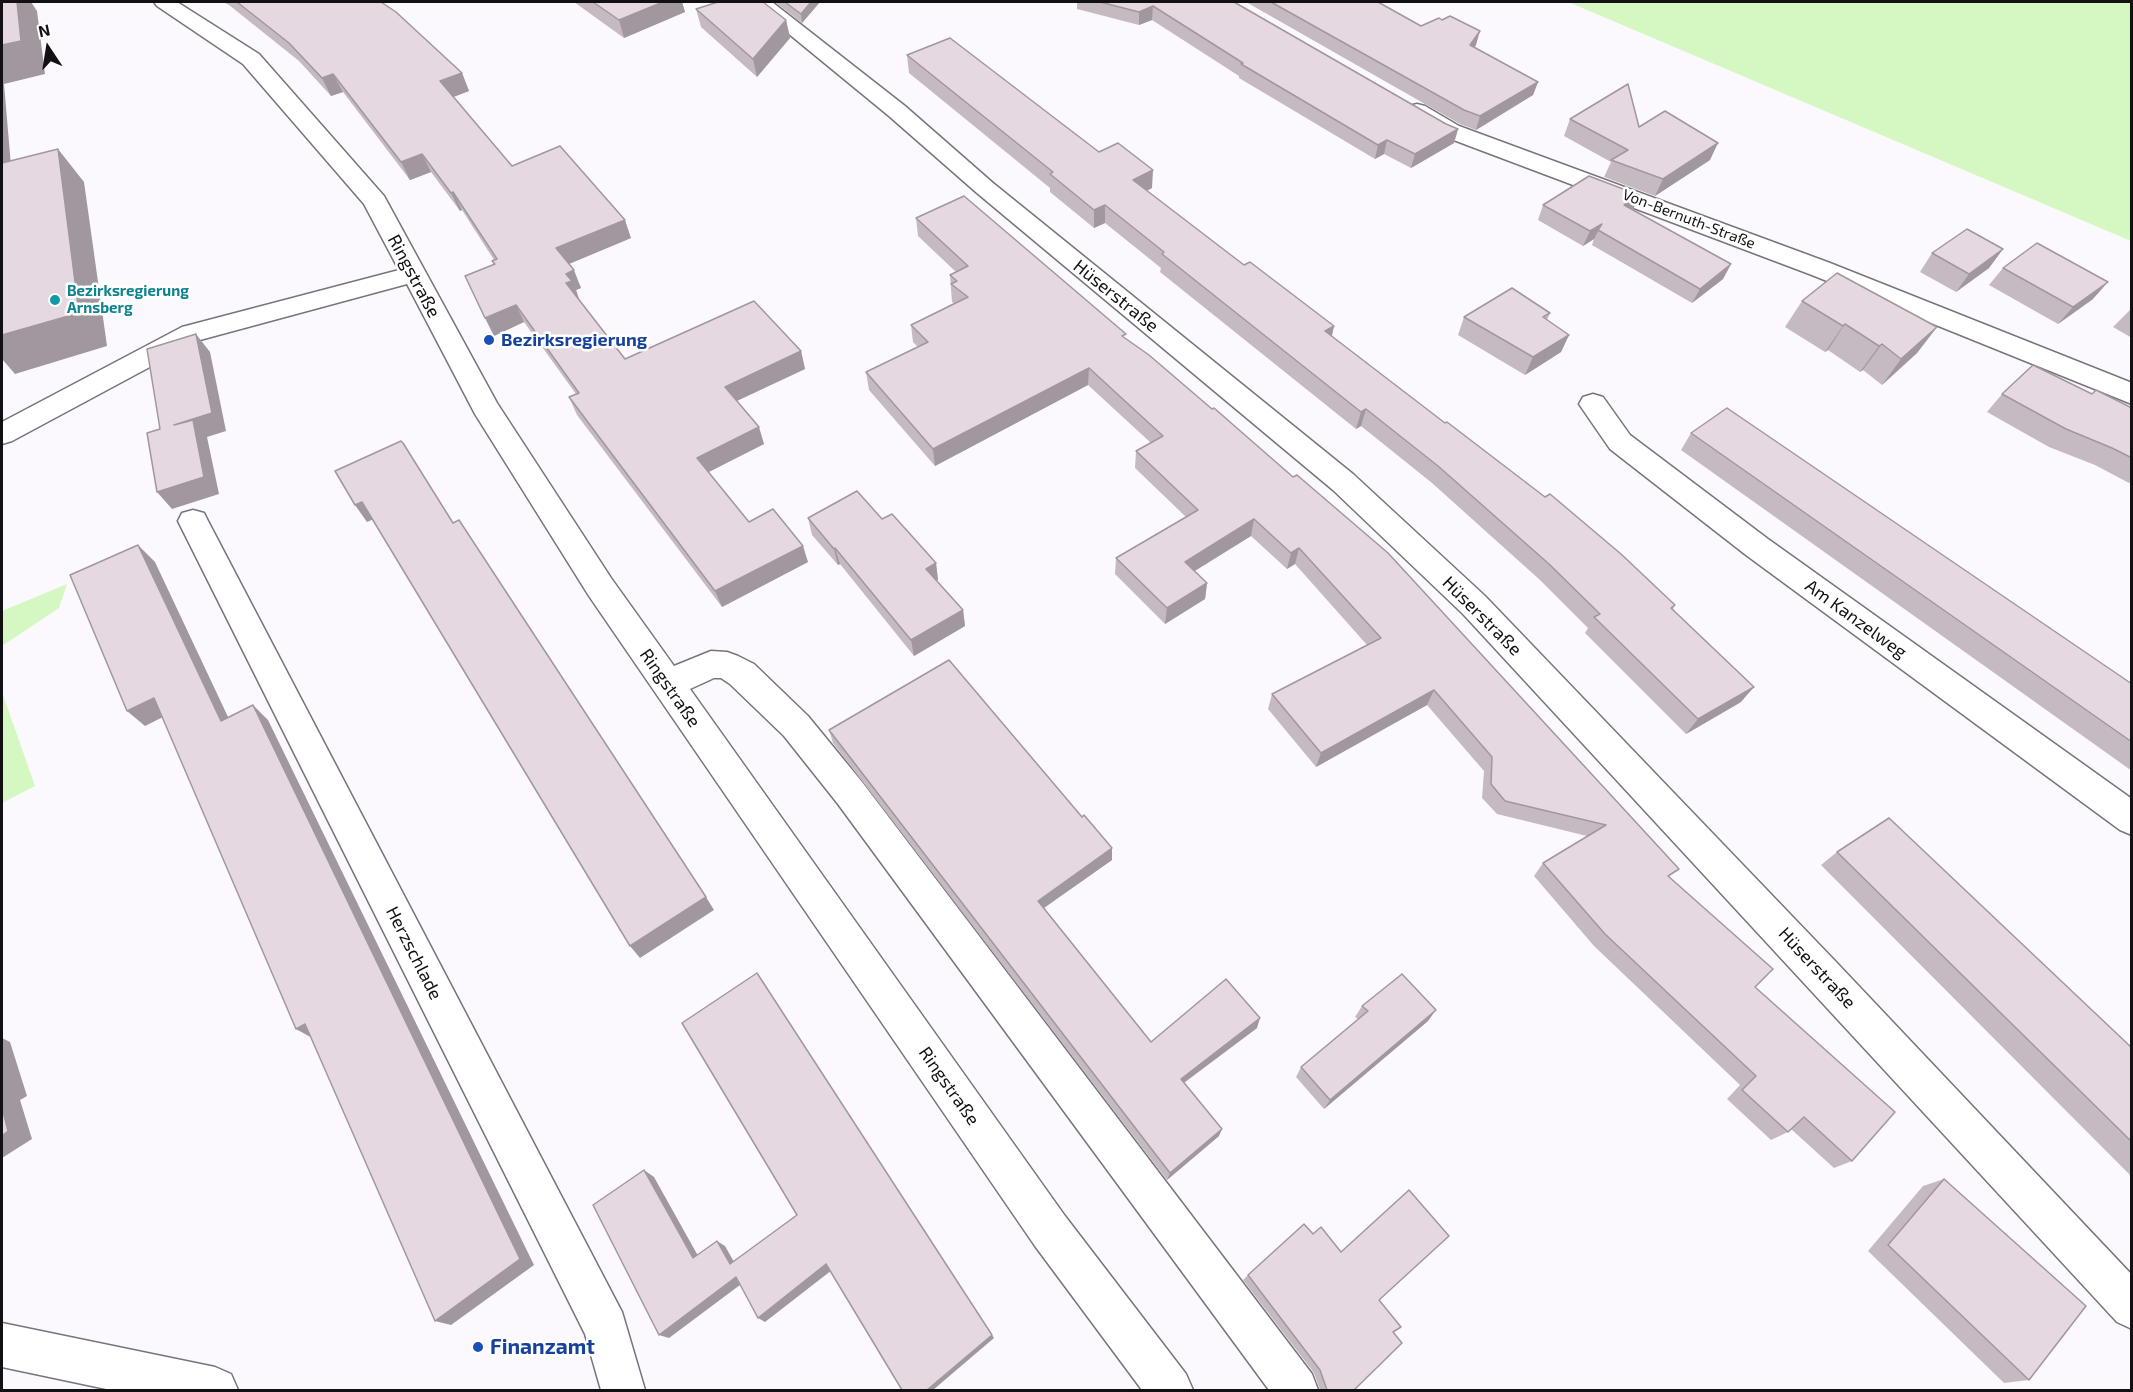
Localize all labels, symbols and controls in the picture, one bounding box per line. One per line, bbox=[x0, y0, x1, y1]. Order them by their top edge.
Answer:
north arrow bbox=[18, 18, 78, 78]
text: N bbox=[37, 19, 52, 40]
street label: Von-Bernuth-Straße bbox=[1620, 185, 1758, 253]
street label: Ringstraße bbox=[383, 231, 445, 321]
street label: Hüserstraße bbox=[1069, 255, 1163, 337]
place label: Bezirksregierung Arnsberg bbox=[67, 282, 189, 317]
marker: Bezirksregierung Arnsberg bbox=[48, 293, 62, 307]
place label: Bezirksregierung bbox=[501, 329, 647, 351]
marker: Bezirksregierung bbox=[482, 333, 496, 347]
street label: Hüserstraße bbox=[1438, 572, 1526, 660]
street label: Am Kanzelweg bbox=[1801, 575, 1911, 663]
street label: Ringstraße bbox=[635, 645, 705, 731]
street label: Herzschlade bbox=[381, 903, 447, 1003]
street label: Hüserstraße bbox=[1774, 923, 1860, 1013]
street label: Ringstraße bbox=[914, 1043, 984, 1129]
place label: Finanzamt bbox=[490, 1334, 595, 1360]
marker: Finanzamt bbox=[471, 1340, 485, 1354]

